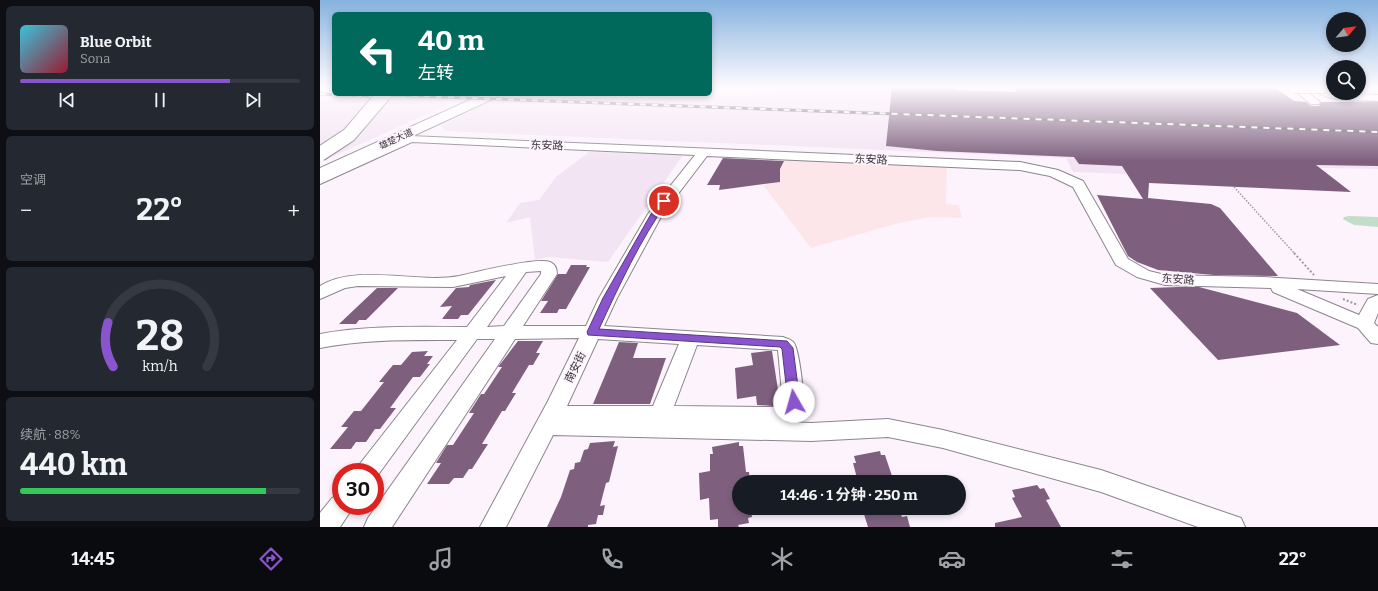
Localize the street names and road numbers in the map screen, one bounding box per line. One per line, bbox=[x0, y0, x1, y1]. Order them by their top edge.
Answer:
street label: 雄楚大道 bbox=[378, 127, 414, 151]
street label: 东安路 bbox=[530, 138, 564, 153]
street label: 东安路 bbox=[854, 152, 888, 167]
street label: 东安路 bbox=[1161, 272, 1195, 287]
street label: 南安街 bbox=[562, 350, 589, 385]

